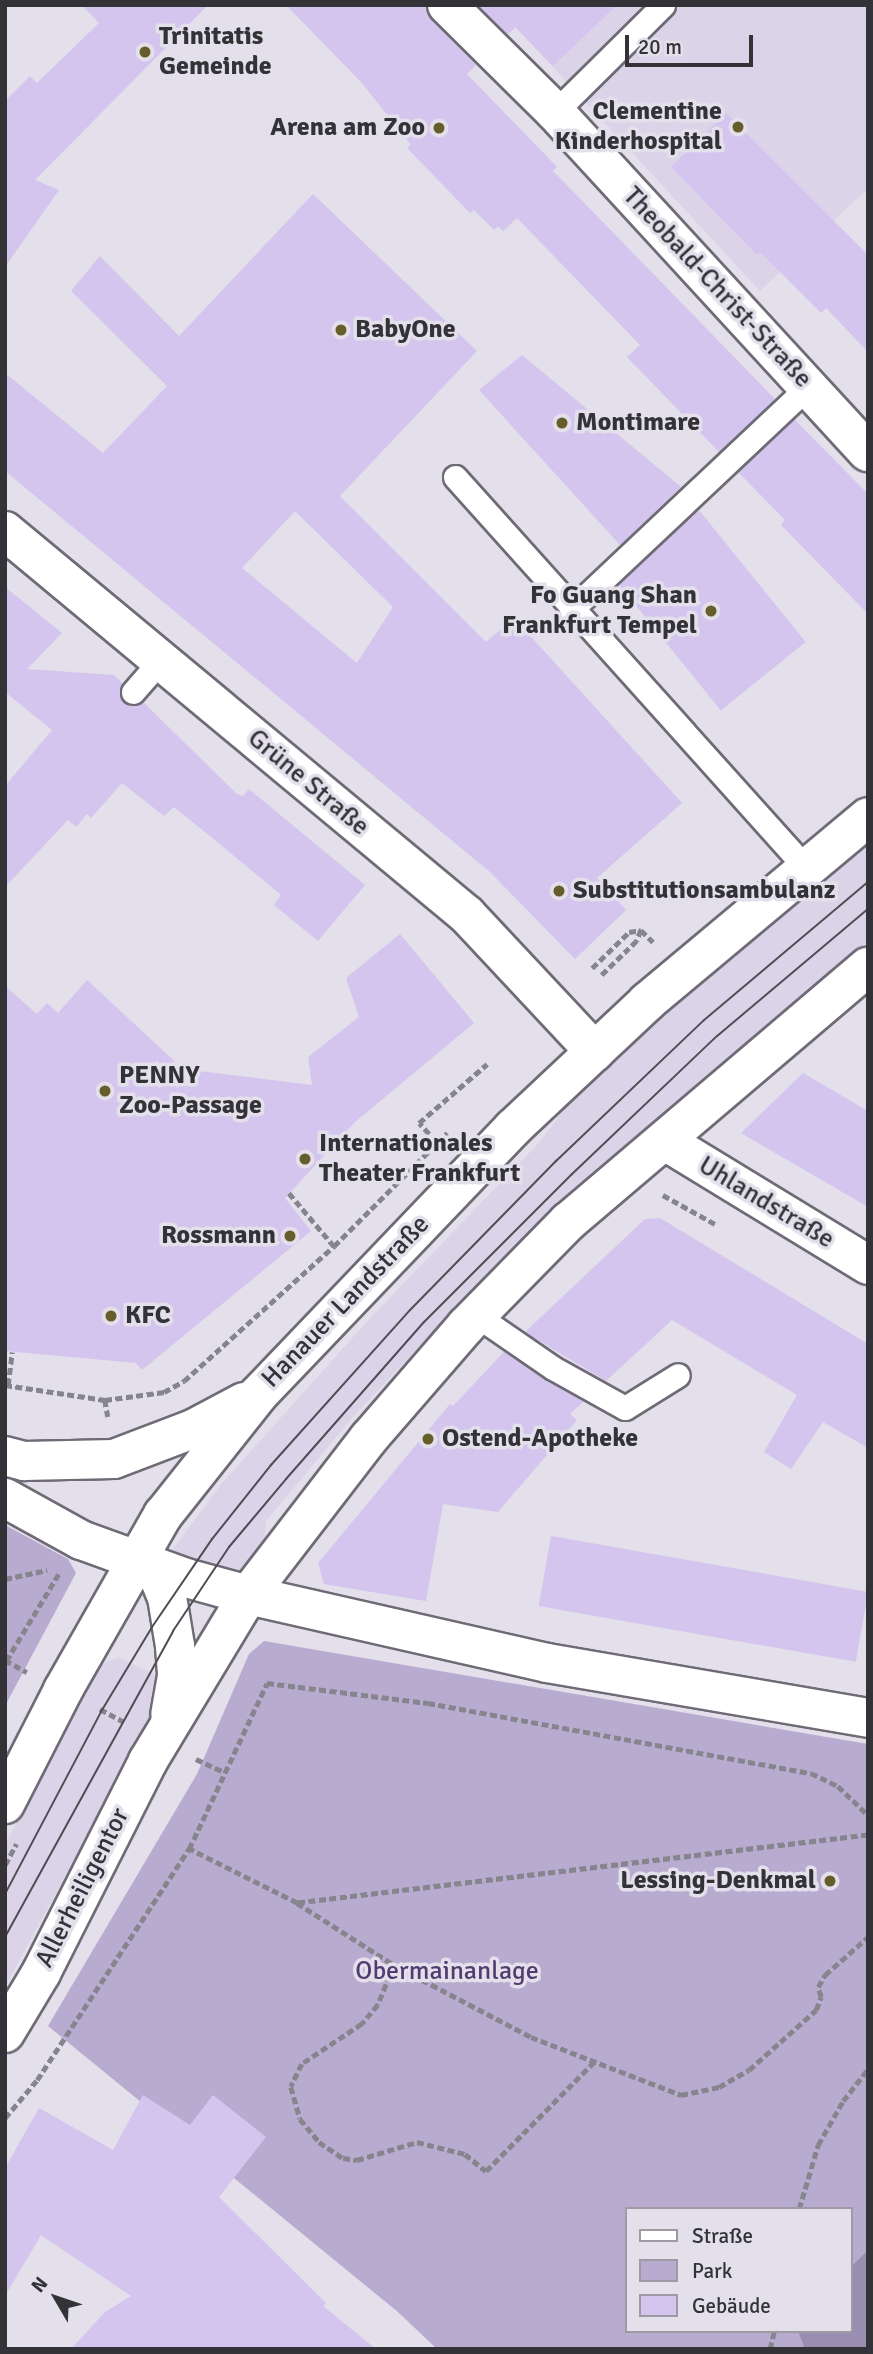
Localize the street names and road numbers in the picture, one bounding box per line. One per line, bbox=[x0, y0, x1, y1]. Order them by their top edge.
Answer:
street label: Theobald-Christ-Straße bbox=[616, 181, 818, 395]
street label: Grüne Straße bbox=[241, 723, 375, 843]
street label: Uhlandstraße bbox=[693, 1150, 839, 1256]
street label: Hanauer Landstraße bbox=[256, 1209, 436, 1395]
street label: Allerheiligentor bbox=[29, 1803, 137, 1973]

